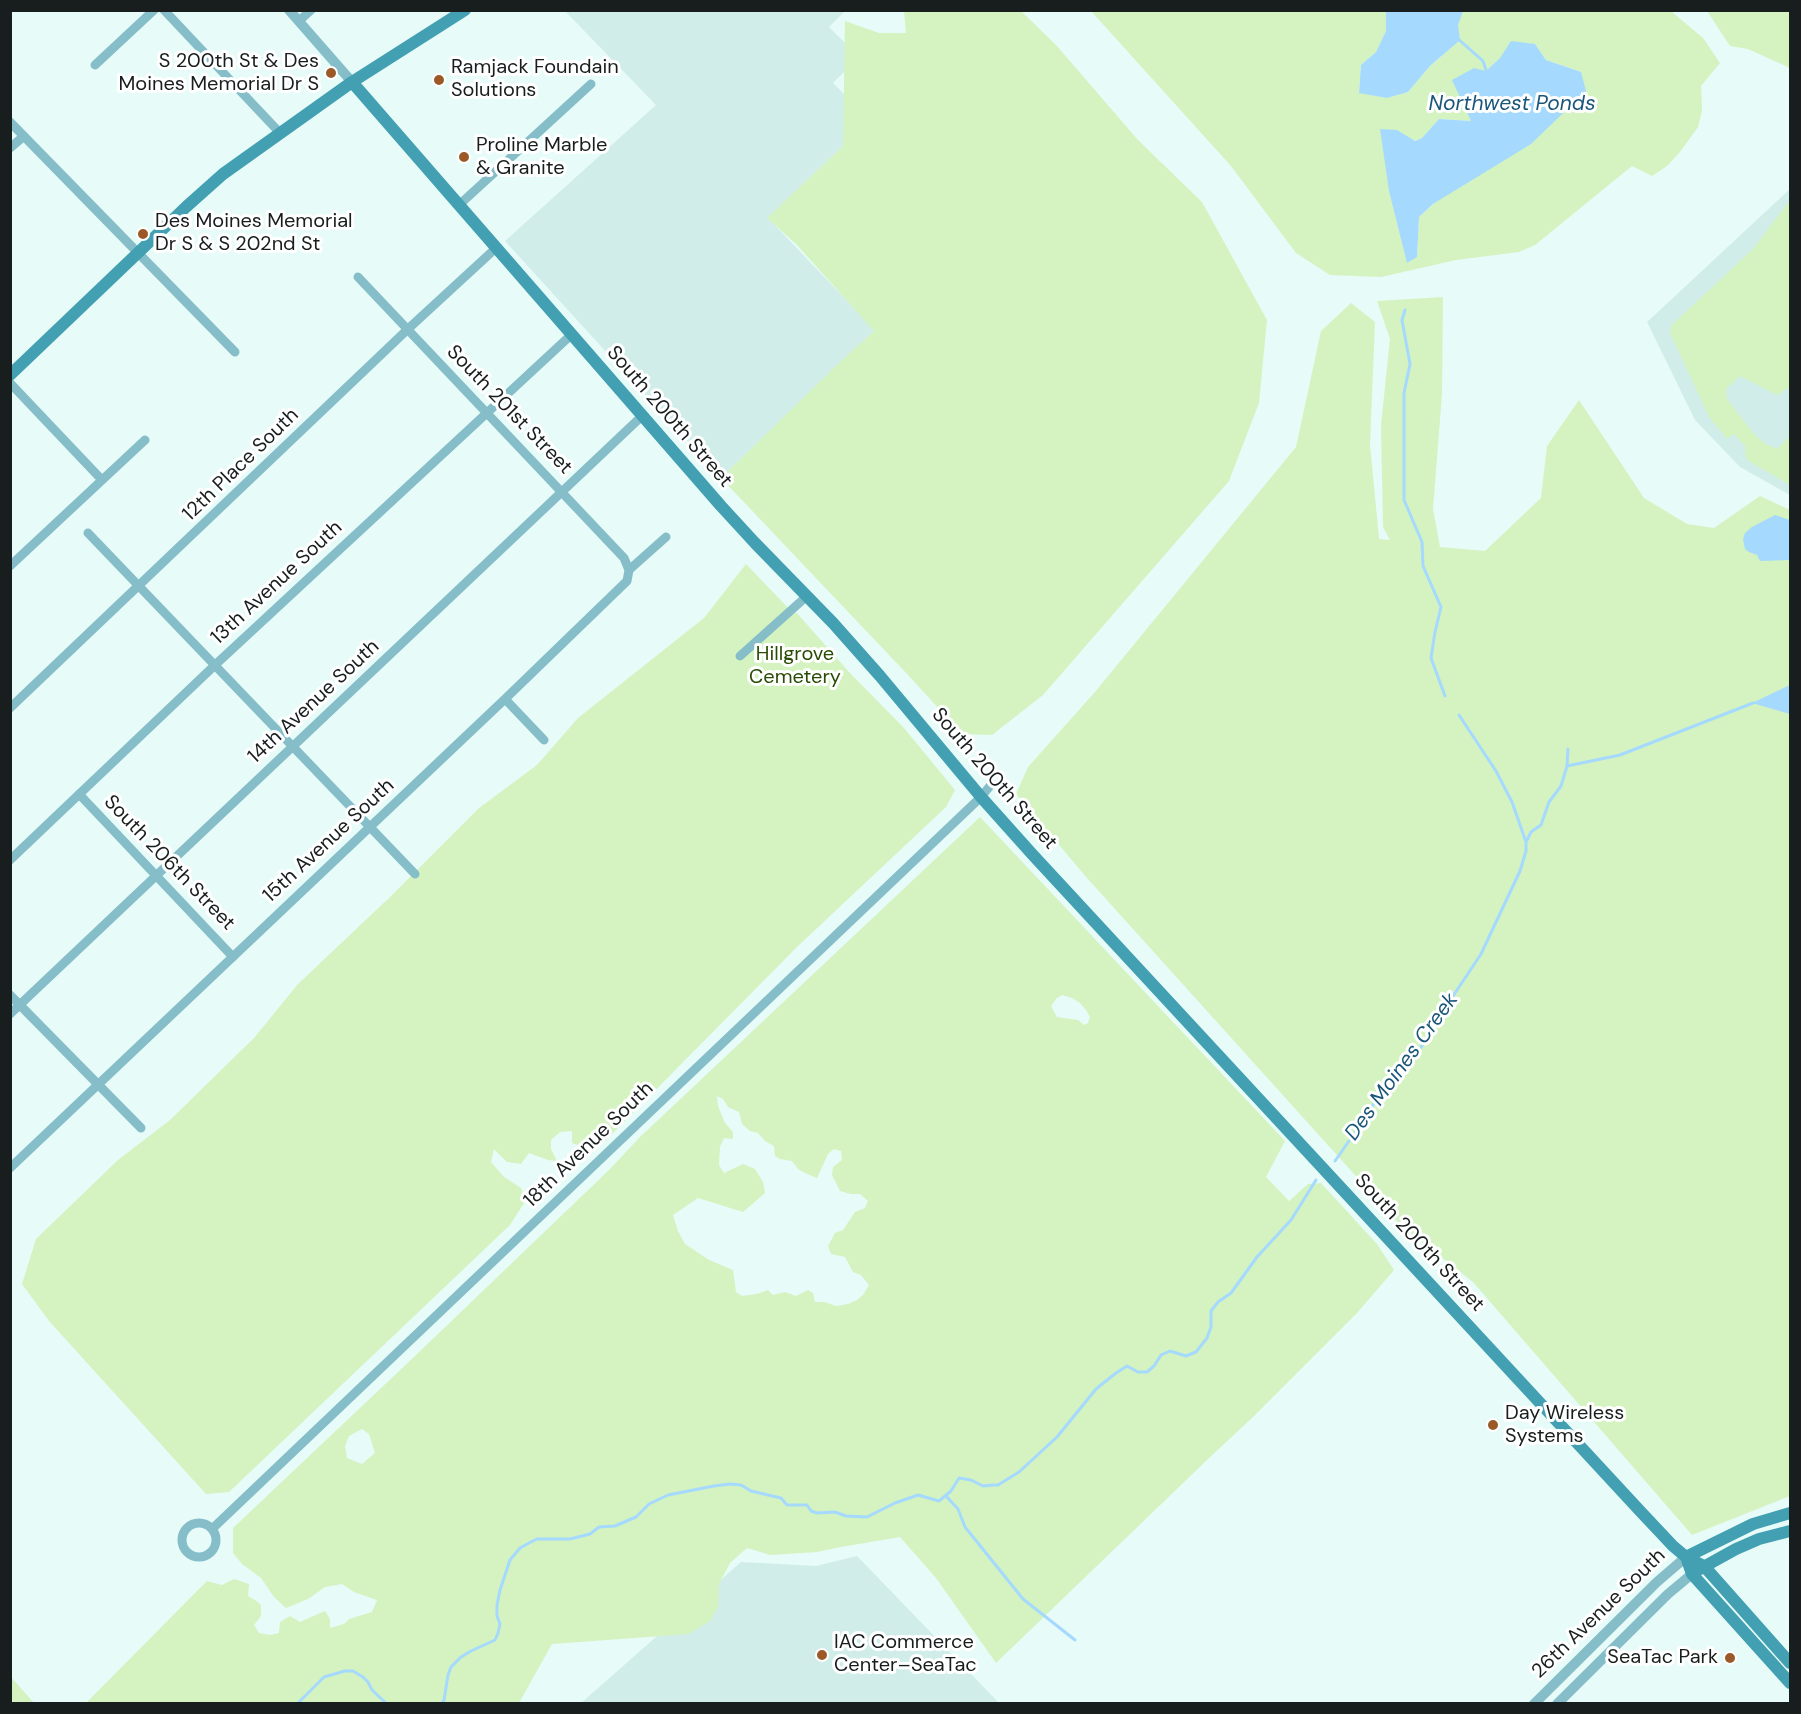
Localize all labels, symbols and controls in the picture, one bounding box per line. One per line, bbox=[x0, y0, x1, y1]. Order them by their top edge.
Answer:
place label: S 200th St & Des Moines Memorial Dr S bbox=[119, 50, 319, 97]
place label: Ramjack Foundain Solutions bbox=[451, 56, 619, 103]
marker: S 200th St & Des Moines Memorial Dr S bbox=[324, 66, 338, 80]
marker: Ramjack Foundain Solutions bbox=[432, 73, 446, 87]
water label: Northwest Ponds bbox=[1428, 91, 1596, 117]
place label: Proline Marble & Granite bbox=[476, 134, 607, 181]
marker: Proline Marble & Granite bbox=[457, 150, 471, 164]
place label: Des Moines Memorial Dr S & S 202nd St bbox=[155, 210, 353, 257]
marker: Des Moines Memorial Dr S & S 202nd St bbox=[136, 227, 150, 241]
street label: South 201st Street bbox=[441, 340, 577, 480]
street label: South 200th Street bbox=[601, 341, 737, 493]
street label: 12th Place South bbox=[178, 404, 304, 526]
street label: 13th Avenue South bbox=[207, 516, 347, 650]
street label: 14th Avenue South bbox=[243, 635, 385, 769]
park label: Hillgrove Cemetery bbox=[749, 643, 841, 690]
street label: South 200th Street bbox=[926, 703, 1062, 855]
street label: 15th Avenue South bbox=[258, 774, 400, 908]
street label: South 206th Street bbox=[98, 790, 240, 936]
water label: Des Moines Creek bbox=[1340, 988, 1464, 1146]
street label: 18th Avenue South bbox=[519, 1077, 659, 1213]
street label: South 200th Street bbox=[1349, 1169, 1489, 1317]
place label: Day Wireless Systems bbox=[1505, 1402, 1624, 1449]
marker: Day Wireless Systems bbox=[1486, 1418, 1500, 1432]
street label: 26th Avenue South bbox=[1527, 1544, 1671, 1684]
place label: IAC Commerce Center–SeaTac bbox=[834, 1631, 977, 1678]
place label: SeaTac Park bbox=[1607, 1646, 1718, 1670]
marker: IAC Commerce Center–SeaTac bbox=[815, 1648, 829, 1662]
marker: SeaTac Park bbox=[1723, 1651, 1737, 1665]

